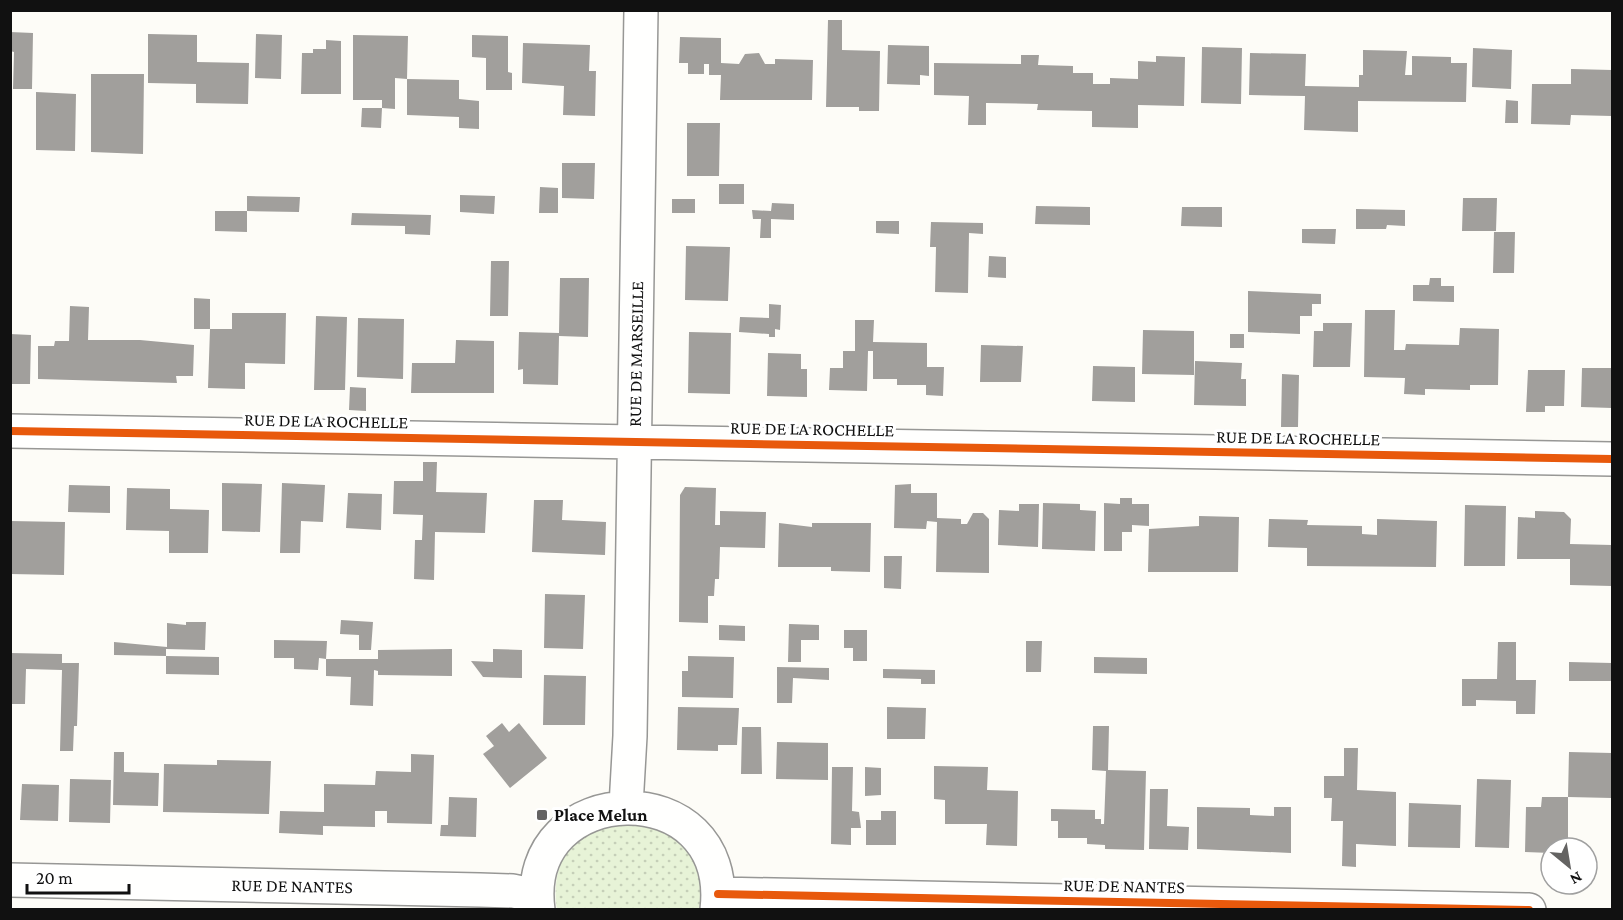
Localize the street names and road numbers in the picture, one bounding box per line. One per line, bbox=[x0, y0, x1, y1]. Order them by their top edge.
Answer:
street label: RUE DE MARSEILLE bbox=[625, 281, 647, 427]
street label: RUE DE LA ROCHELLE bbox=[244, 410, 408, 432]
street label: RUE DE LA ROCHELLE bbox=[730, 418, 894, 440]
street label: RUE DE LA ROCHELLE bbox=[1216, 427, 1380, 449]
street label: RUE DE NANTES bbox=[231, 875, 353, 897]
street label: RUE DE NANTES bbox=[1063, 875, 1185, 897]

